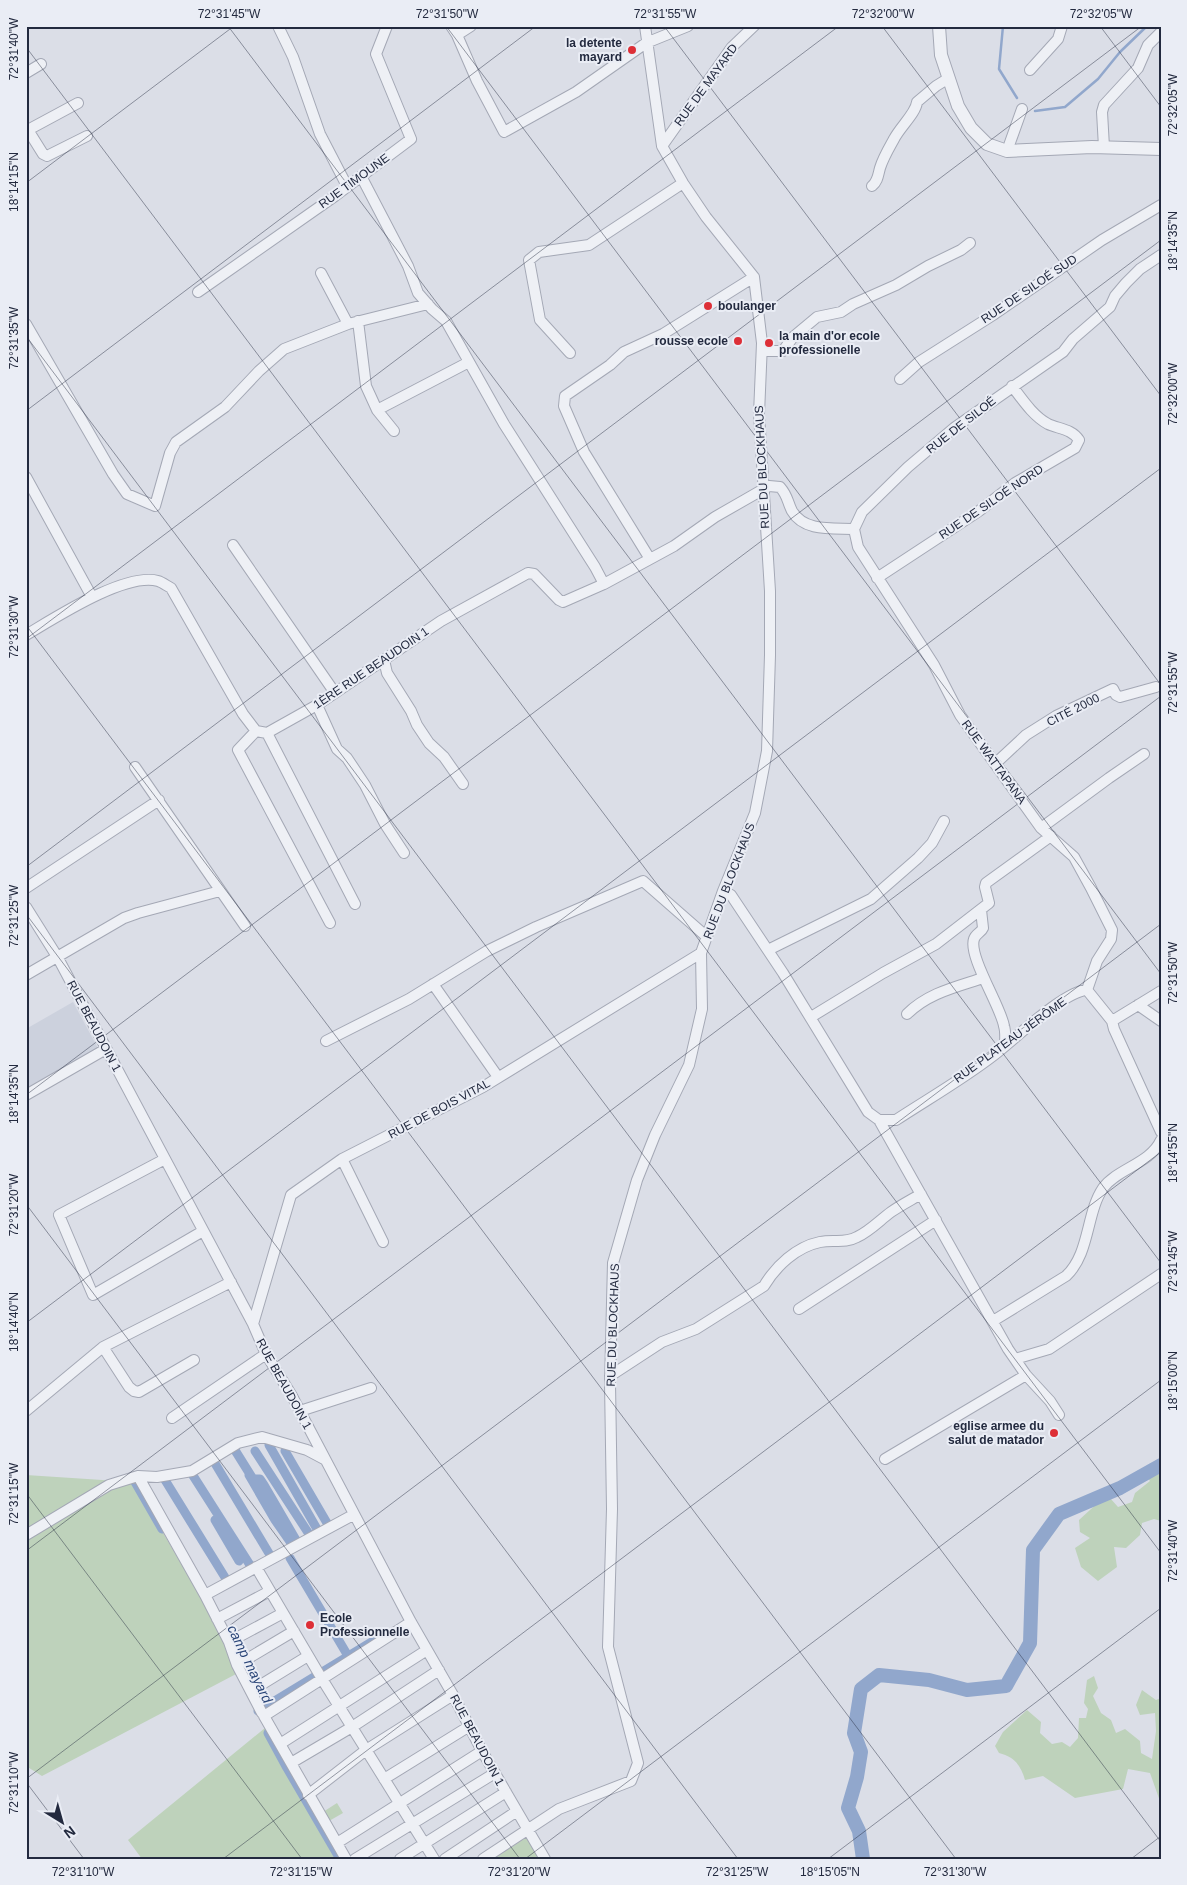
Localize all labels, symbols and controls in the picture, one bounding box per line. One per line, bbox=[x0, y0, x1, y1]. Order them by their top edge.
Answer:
text: 72°31'45"W bbox=[198, 7, 261, 21]
text: 72°31'50"W bbox=[416, 7, 479, 21]
text: 72°31'55"W bbox=[634, 7, 697, 21]
text: 72°32'00"W bbox=[852, 7, 915, 21]
text: 72°32'05"W bbox=[1070, 7, 1133, 21]
text: 72°31'40"W bbox=[7, 17, 21, 80]
place label: la detente mayard bbox=[566, 36, 622, 64]
street label: RUE DE MAYARD bbox=[671, 41, 741, 129]
marker: la detente mayard bbox=[626, 44, 638, 56]
text: 72°32'05"W bbox=[1166, 73, 1180, 136]
street label: RUE TIMOUNE bbox=[316, 151, 392, 211]
text: 18°14'15"N bbox=[7, 152, 21, 212]
text: 18°14'35"N bbox=[1166, 211, 1180, 271]
street label: RUE DE SILOÉ SUD bbox=[978, 251, 1080, 326]
place label: boulanger bbox=[718, 299, 776, 313]
marker: boulanger bbox=[702, 300, 714, 312]
text: 72°31'35"W bbox=[7, 306, 21, 369]
place label: la main d'or ecole professionelle bbox=[779, 329, 880, 357]
place label: rousse ecole bbox=[655, 334, 728, 348]
marker: rousse ecole bbox=[732, 335, 744, 347]
marker: la main d'or ecole professionelle bbox=[763, 337, 775, 349]
text: 72°32'00"W bbox=[1166, 362, 1180, 425]
street label: RUE DE SILOÉ bbox=[923, 393, 998, 456]
street label: RUE DU BLOCKHAUS bbox=[752, 405, 772, 529]
street label: RUE DE SILOÉ NORD bbox=[936, 461, 1046, 542]
text: 72°31'30"W bbox=[7, 595, 21, 658]
street label: 1ÈRE RUE BEAUDOIN 1 bbox=[310, 623, 432, 712]
text: 72°31'55"W bbox=[1166, 651, 1180, 714]
street label: CITÉ 2000 bbox=[1044, 690, 1102, 729]
street label: RUE WATTAPANA bbox=[959, 717, 1029, 807]
street label: RUE DU BLOCKHAUS bbox=[700, 821, 758, 941]
text: 72°31'25"W bbox=[7, 884, 21, 947]
text: 72°31'50"W bbox=[1166, 941, 1180, 1004]
street label: RUE BEAUDOIN 1 bbox=[64, 978, 124, 1074]
street label: RUE PLATEAU JÉRÔME bbox=[950, 994, 1069, 1086]
text: 18°14'35"N bbox=[7, 1064, 21, 1124]
street label: RUE DE BOIS VITAL bbox=[386, 1076, 493, 1142]
text: 18°14'55"N bbox=[1166, 1123, 1180, 1183]
text: 72°31'20"W bbox=[7, 1173, 21, 1236]
text: 72°31'45"W bbox=[1166, 1230, 1180, 1293]
street label: RUE DU BLOCKHAUS bbox=[604, 1263, 622, 1387]
text: 18°14'40"N bbox=[7, 1292, 21, 1352]
street label: RUE BEAUDOIN 1 bbox=[253, 1336, 315, 1432]
text: 18°15'00"N bbox=[1166, 1351, 1180, 1411]
place label: eglise armee du salut de matador bbox=[948, 1419, 1044, 1447]
marker: eglise armee du salut de matador bbox=[1048, 1427, 1060, 1439]
text: 72°31'15"W bbox=[7, 1462, 21, 1525]
text: 72°31'40"W bbox=[1166, 1519, 1180, 1582]
place label: Ecole Professionnelle bbox=[320, 1611, 410, 1639]
marker: Ecole Professionnelle bbox=[304, 1619, 316, 1631]
water label: camp mayard bbox=[224, 1622, 276, 1707]
street label: RUE BEAUDOIN 1 bbox=[447, 1692, 507, 1788]
text: 72°31'10"W bbox=[7, 1751, 21, 1814]
north arrow bbox=[38, 1798, 88, 1848]
text: N bbox=[61, 1823, 79, 1842]
text: 72°31'10"W bbox=[52, 1865, 115, 1879]
text: 72°31'15"W bbox=[270, 1865, 333, 1879]
text: 72°31'20"W bbox=[488, 1865, 551, 1879]
text: 72°31'25"W bbox=[706, 1865, 769, 1879]
text: 18°15'05"N bbox=[800, 1865, 860, 1879]
text: 72°31'30"W bbox=[924, 1865, 987, 1879]

